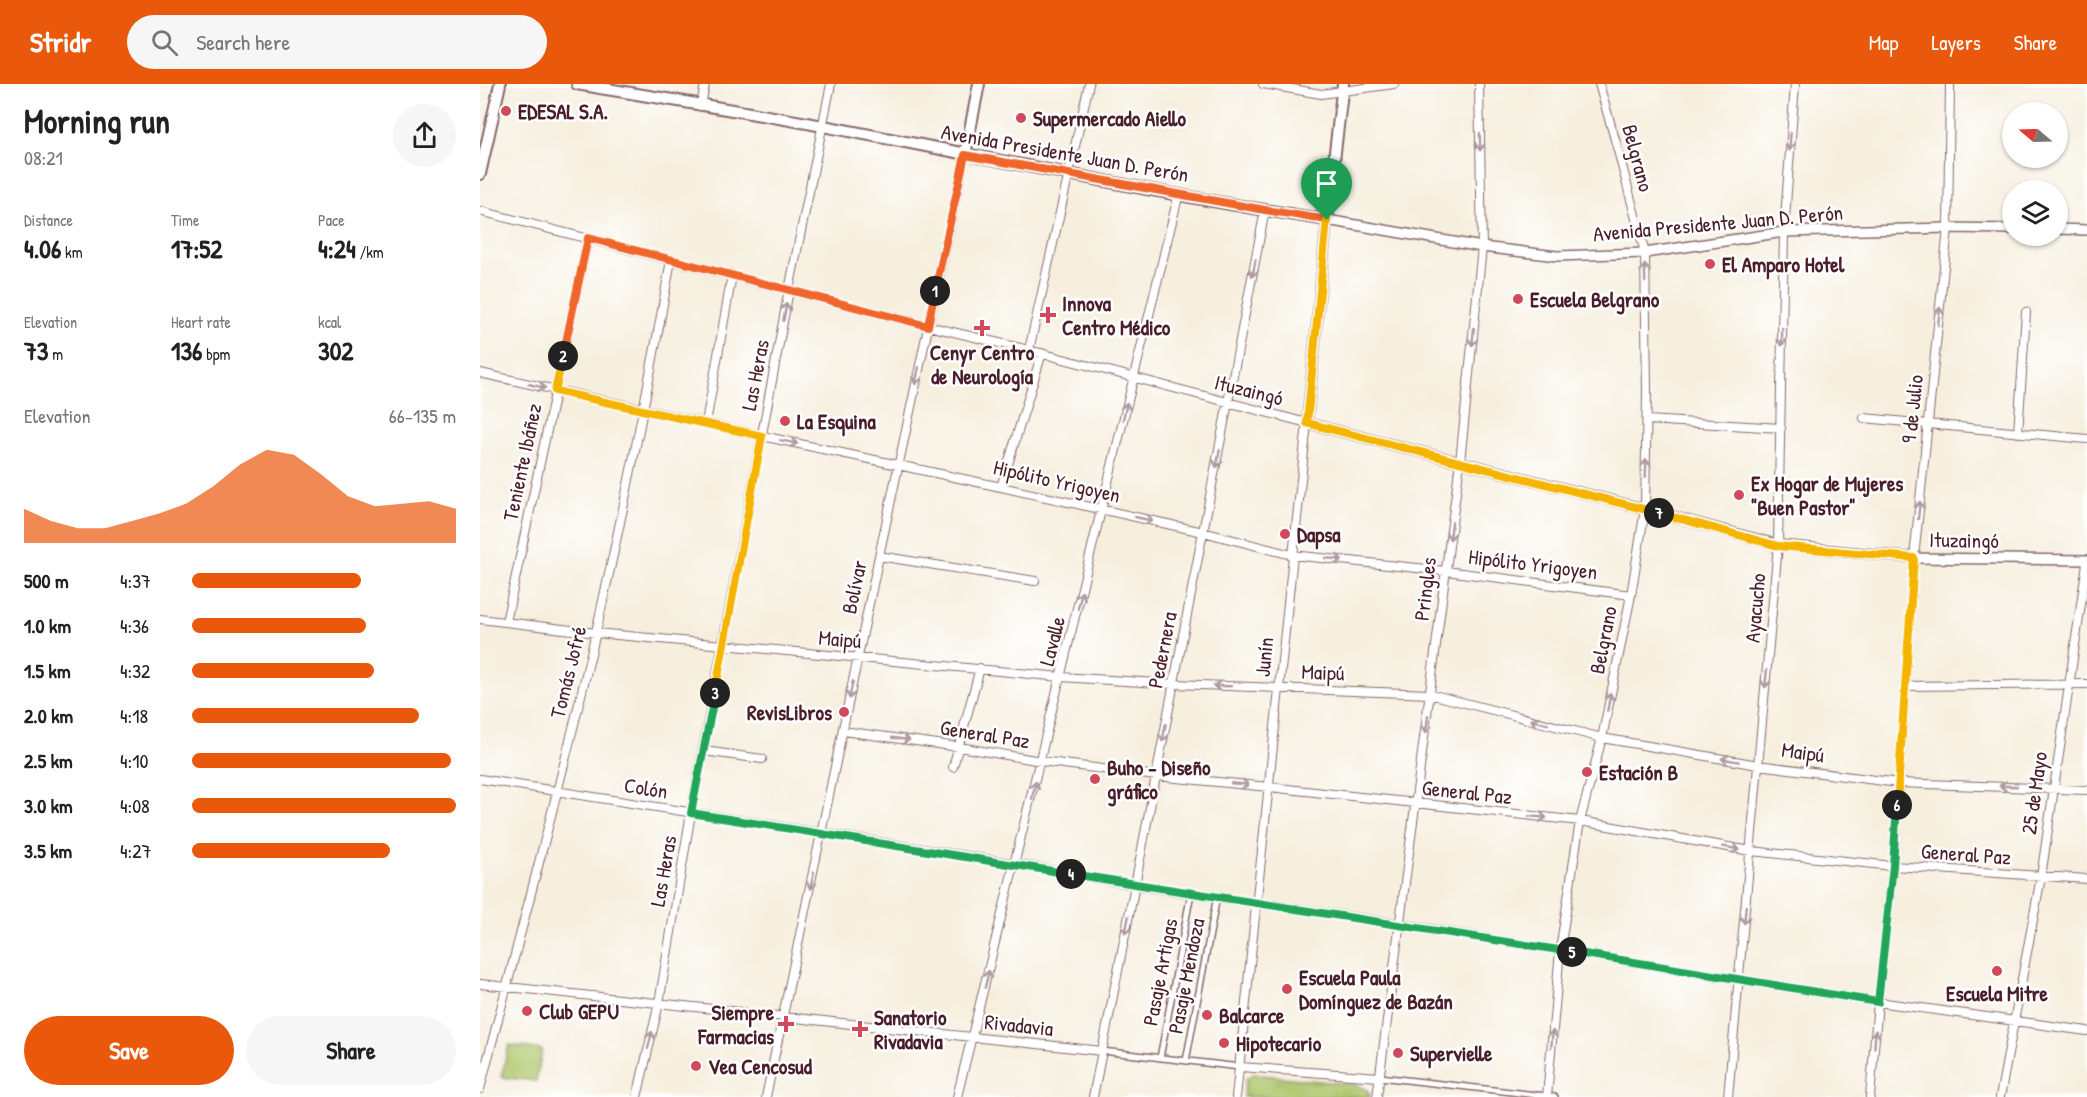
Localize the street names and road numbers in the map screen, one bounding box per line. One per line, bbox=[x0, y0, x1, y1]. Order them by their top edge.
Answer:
street label: Avenida Presidente Juan D. Perón bbox=[939, 117, 1191, 189]
street label: Belgrano bbox=[1615, 121, 1661, 195]
street label: Avenida Presidente Juan D. Perón bbox=[1592, 198, 1844, 248]
street label: Las Heras bbox=[734, 337, 776, 413]
street label: Ituzaingó bbox=[1212, 367, 1286, 413]
street label: 9 de Julio bbox=[1894, 373, 1930, 445]
street label: Teniente Ibáñez bbox=[495, 401, 549, 523]
street label: Hipólito Yrigoyen bbox=[991, 452, 1123, 510]
street label: Ituzaingó bbox=[1929, 525, 1999, 555]
street label: Hipólito Yrigoyen bbox=[1467, 542, 1599, 586]
street label: Pringles bbox=[1407, 556, 1443, 622]
street label: Bolívar bbox=[834, 558, 874, 616]
street label: Ayacucho bbox=[1738, 572, 1772, 644]
street label: Belgrano bbox=[1582, 604, 1624, 676]
street label: Pedernera bbox=[1140, 609, 1184, 691]
street label: Lavalle bbox=[1032, 613, 1072, 669]
street label: Tomás Jofré bbox=[543, 623, 593, 721]
street label: Maipú bbox=[817, 623, 863, 655]
street label: Junín bbox=[1247, 636, 1281, 678]
street label: Maipú bbox=[1301, 657, 1345, 687]
street label: General Paz bbox=[938, 713, 1032, 755]
street label: Maipú bbox=[1780, 735, 1827, 769]
street label: 25 de Mayo bbox=[2014, 750, 2054, 836]
street label: Colón bbox=[622, 770, 670, 806]
street label: General Paz bbox=[1421, 773, 1513, 811]
street label: Las Heras bbox=[643, 833, 683, 909]
street label: General Paz bbox=[1920, 836, 2012, 872]
street label: Pasaje Artigas bbox=[1135, 916, 1185, 1028]
street label: Pasaje Mendoza bbox=[1161, 916, 1211, 1036]
street label: Rivadavia bbox=[983, 1007, 1055, 1043]

